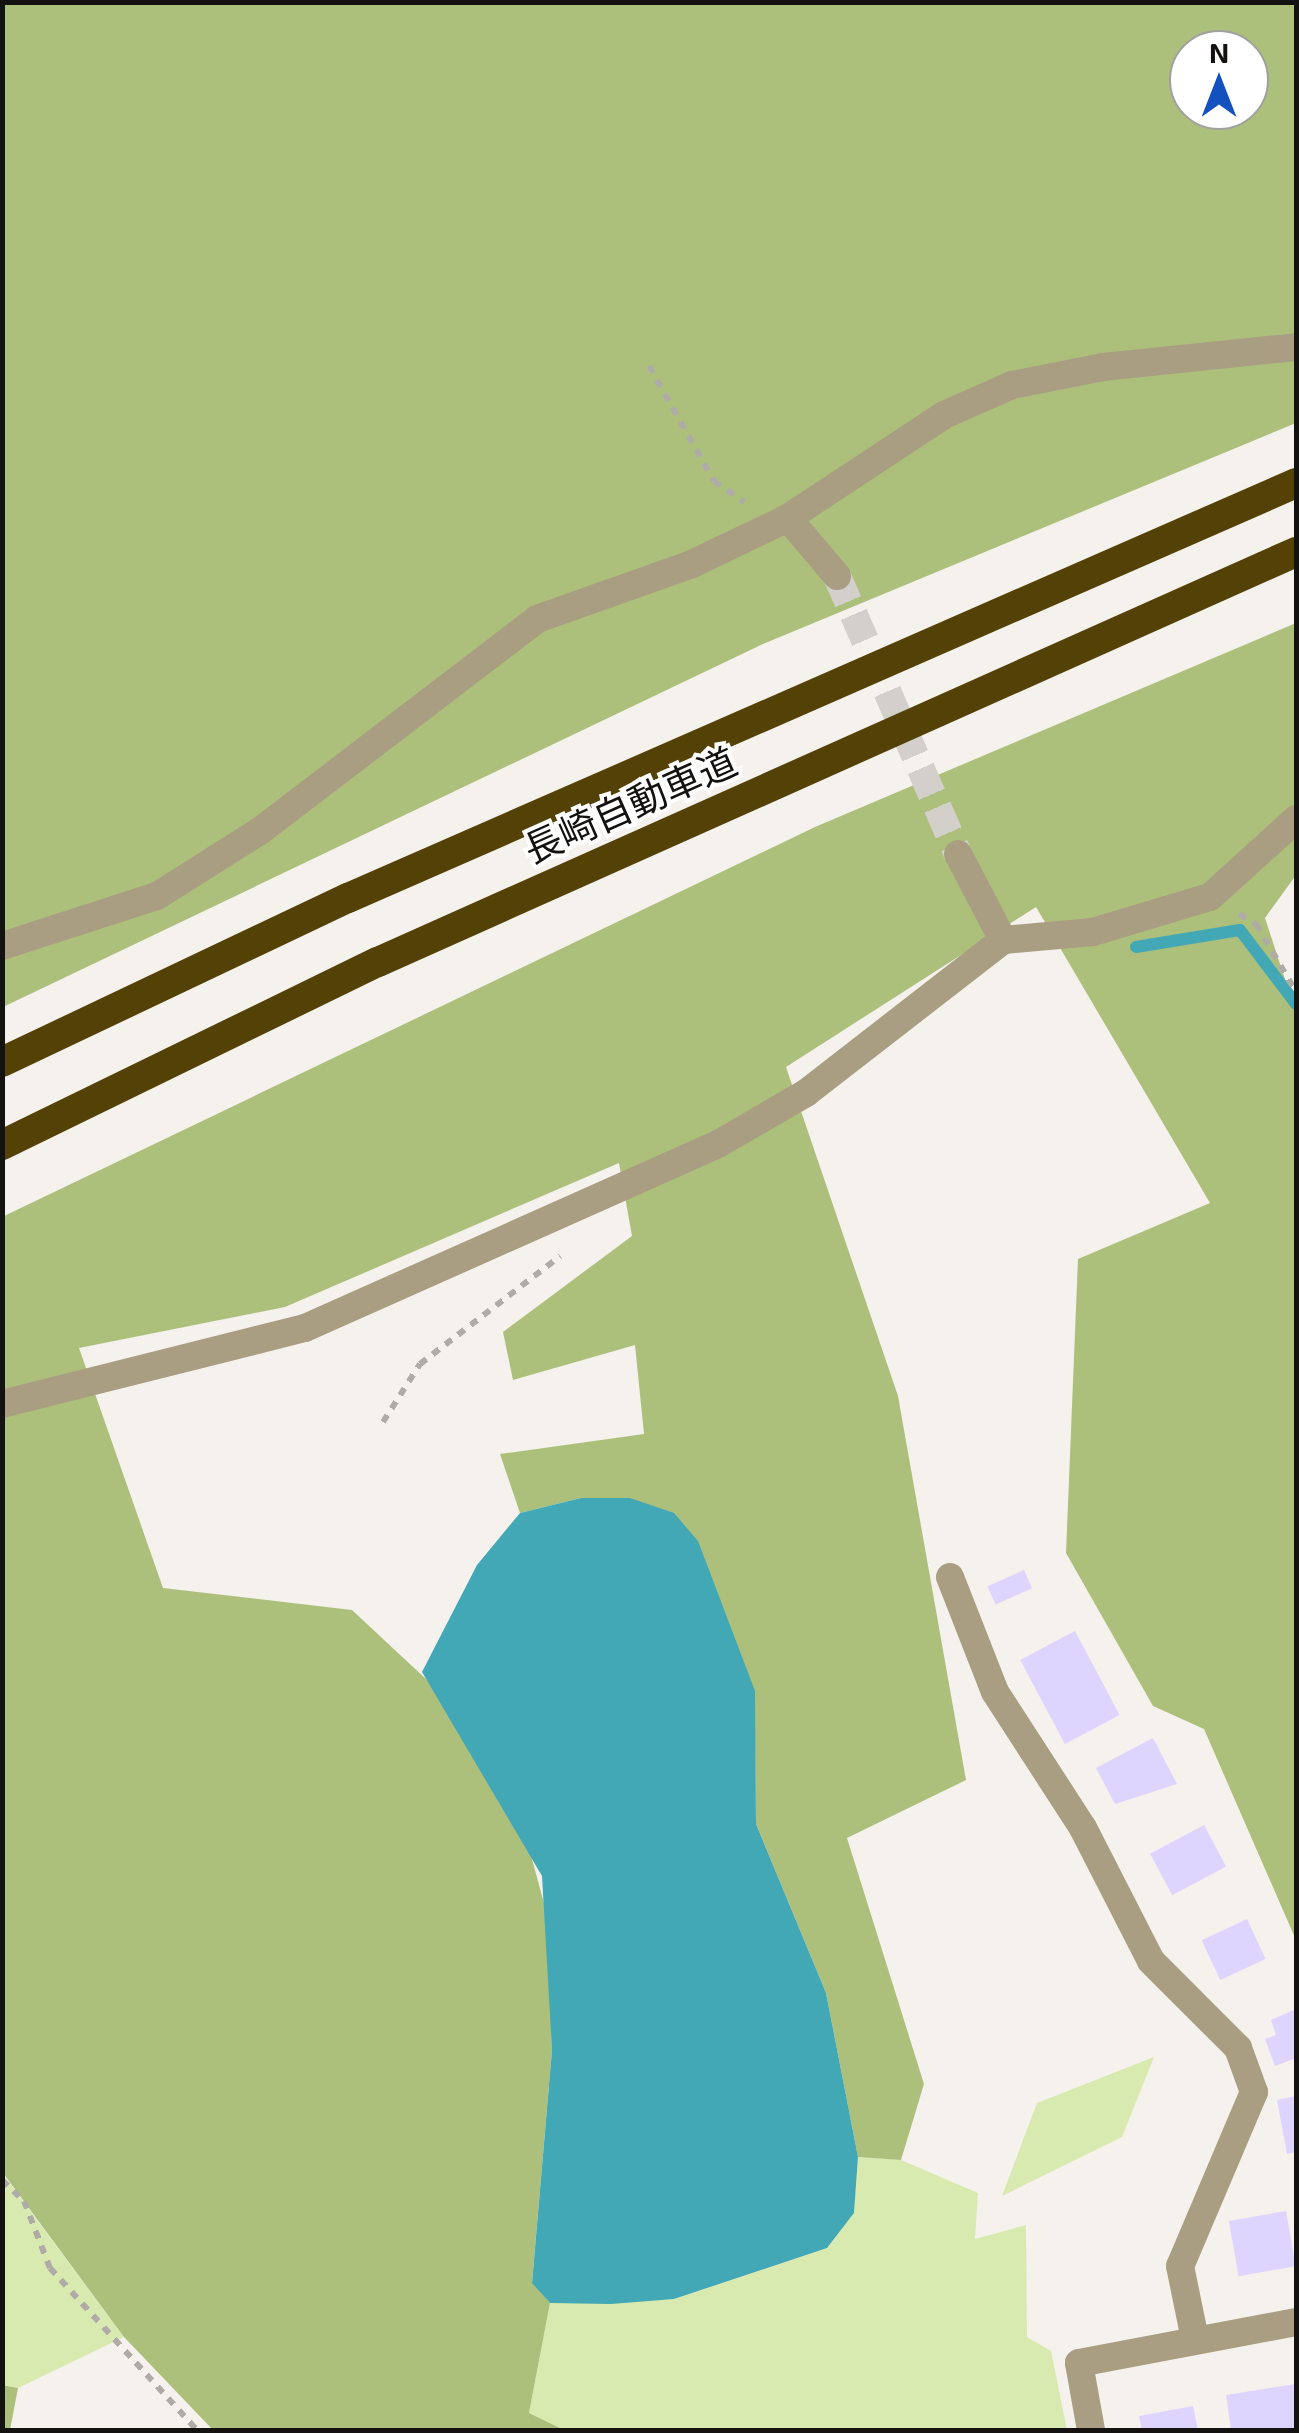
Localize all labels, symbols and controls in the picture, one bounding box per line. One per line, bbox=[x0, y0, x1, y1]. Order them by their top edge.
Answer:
north arrow bbox=[1169, 30, 1269, 130]
text: N bbox=[1209, 35, 1229, 69]
street label: 長崎自動車道 bbox=[517, 738, 743, 872]

